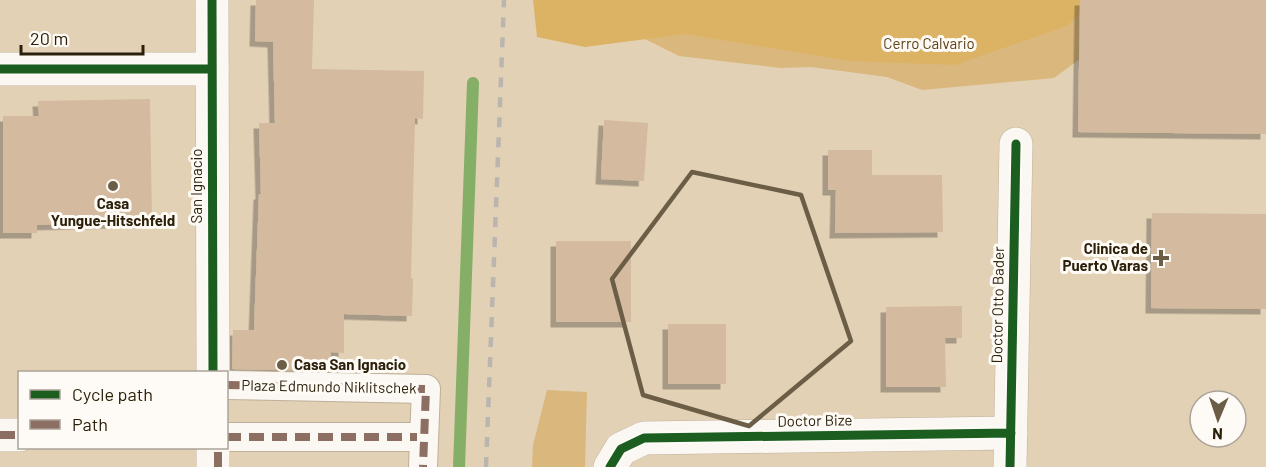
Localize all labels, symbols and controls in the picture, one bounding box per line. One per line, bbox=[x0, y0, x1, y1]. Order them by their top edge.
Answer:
scale bar bbox=[21, 18, 142, 56]
text: 20 m bbox=[30, 27, 68, 49]
park label: Cerro Calvario bbox=[883, 34, 975, 52]
street label: San Ignacio bbox=[187, 149, 205, 223]
marker: Casa Yungue-Hitschfeld bbox=[106, 179, 120, 193]
place label: Casa Yungue-Hitschfeld bbox=[51, 194, 175, 229]
place label: Clinica de Puerto Varas bbox=[1062, 239, 1148, 274]
street label: Doctor Otto Bader bbox=[987, 246, 1007, 364]
marker: Clinica de Puerto Varas bbox=[1152, 249, 1170, 267]
place label: Casa San Ignacio bbox=[294, 355, 406, 373]
marker: Casa San Ignacio bbox=[275, 358, 289, 372]
legend bbox=[18, 371, 228, 449]
street label: Plaza Edmundo Niklitschek bbox=[241, 375, 417, 397]
text: Cycle path bbox=[72, 383, 153, 405]
north arrow bbox=[1188, 389, 1248, 449]
street label: Doctor Bize bbox=[777, 410, 853, 430]
text: Path bbox=[72, 413, 108, 435]
text: N bbox=[1212, 425, 1223, 444]

